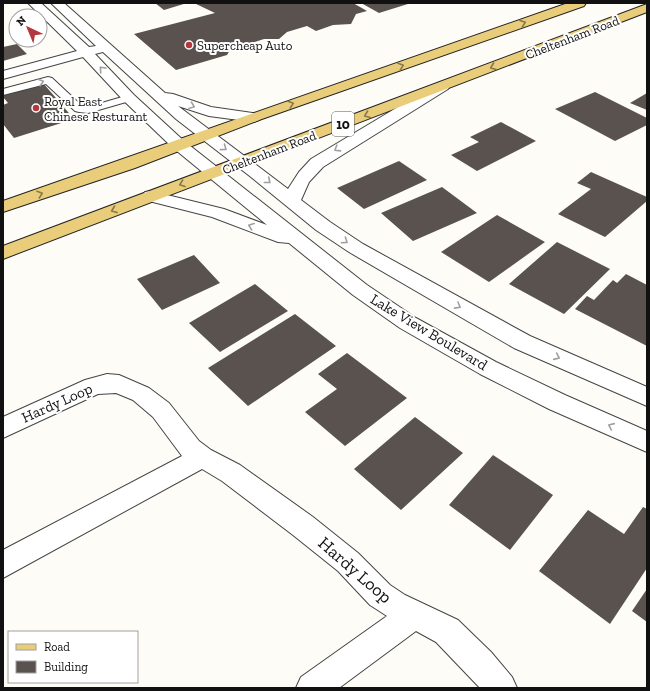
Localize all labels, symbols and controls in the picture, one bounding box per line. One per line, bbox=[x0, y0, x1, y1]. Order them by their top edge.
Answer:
north arrow bbox=[8, 8, 48, 48]
text: N bbox=[14, 13, 29, 29]
street label: Cheltenham Road bbox=[523, 13, 621, 62]
one-way arrow bbox=[520, 19, 527, 28]
place label: Supercheap Auto bbox=[197, 38, 293, 53]
marker: Supercheap Auto bbox=[184, 40, 194, 50]
one-way arrow bbox=[397, 62, 404, 71]
one-way arrow bbox=[489, 63, 496, 71]
one-way arrow bbox=[99, 66, 107, 74]
one-way arrow bbox=[37, 78, 44, 87]
place label: Royal East Chinese Resturant bbox=[44, 94, 148, 124]
one-way arrow bbox=[188, 101, 195, 110]
one-way arrow bbox=[287, 101, 294, 109]
marker: Royal East Chinese Resturant bbox=[31, 103, 41, 113]
one-way arrow bbox=[364, 110, 371, 118]
road number: 10 bbox=[332, 112, 354, 136]
street label: Cheltenham Road bbox=[220, 128, 318, 177]
one-way arrow bbox=[219, 143, 226, 150]
one-way arrow bbox=[334, 144, 341, 152]
one-way arrow bbox=[263, 177, 270, 184]
one-way arrow bbox=[179, 179, 186, 188]
one-way arrow bbox=[36, 190, 43, 199]
one-way arrow bbox=[111, 205, 118, 213]
one-way arrow bbox=[248, 222, 255, 230]
one-way arrow bbox=[341, 236, 348, 243]
street label: Lake View Boulevard bbox=[367, 290, 491, 374]
one-way arrow bbox=[454, 302, 461, 309]
one-way arrow bbox=[553, 352, 561, 360]
street label: Hardy Loop bbox=[19, 379, 95, 427]
one-way arrow bbox=[608, 423, 615, 431]
street label: Hardy Loop bbox=[314, 532, 396, 608]
legend bbox=[8, 631, 138, 683]
text: Road bbox=[44, 640, 70, 654]
text: Building bbox=[44, 660, 88, 674]

